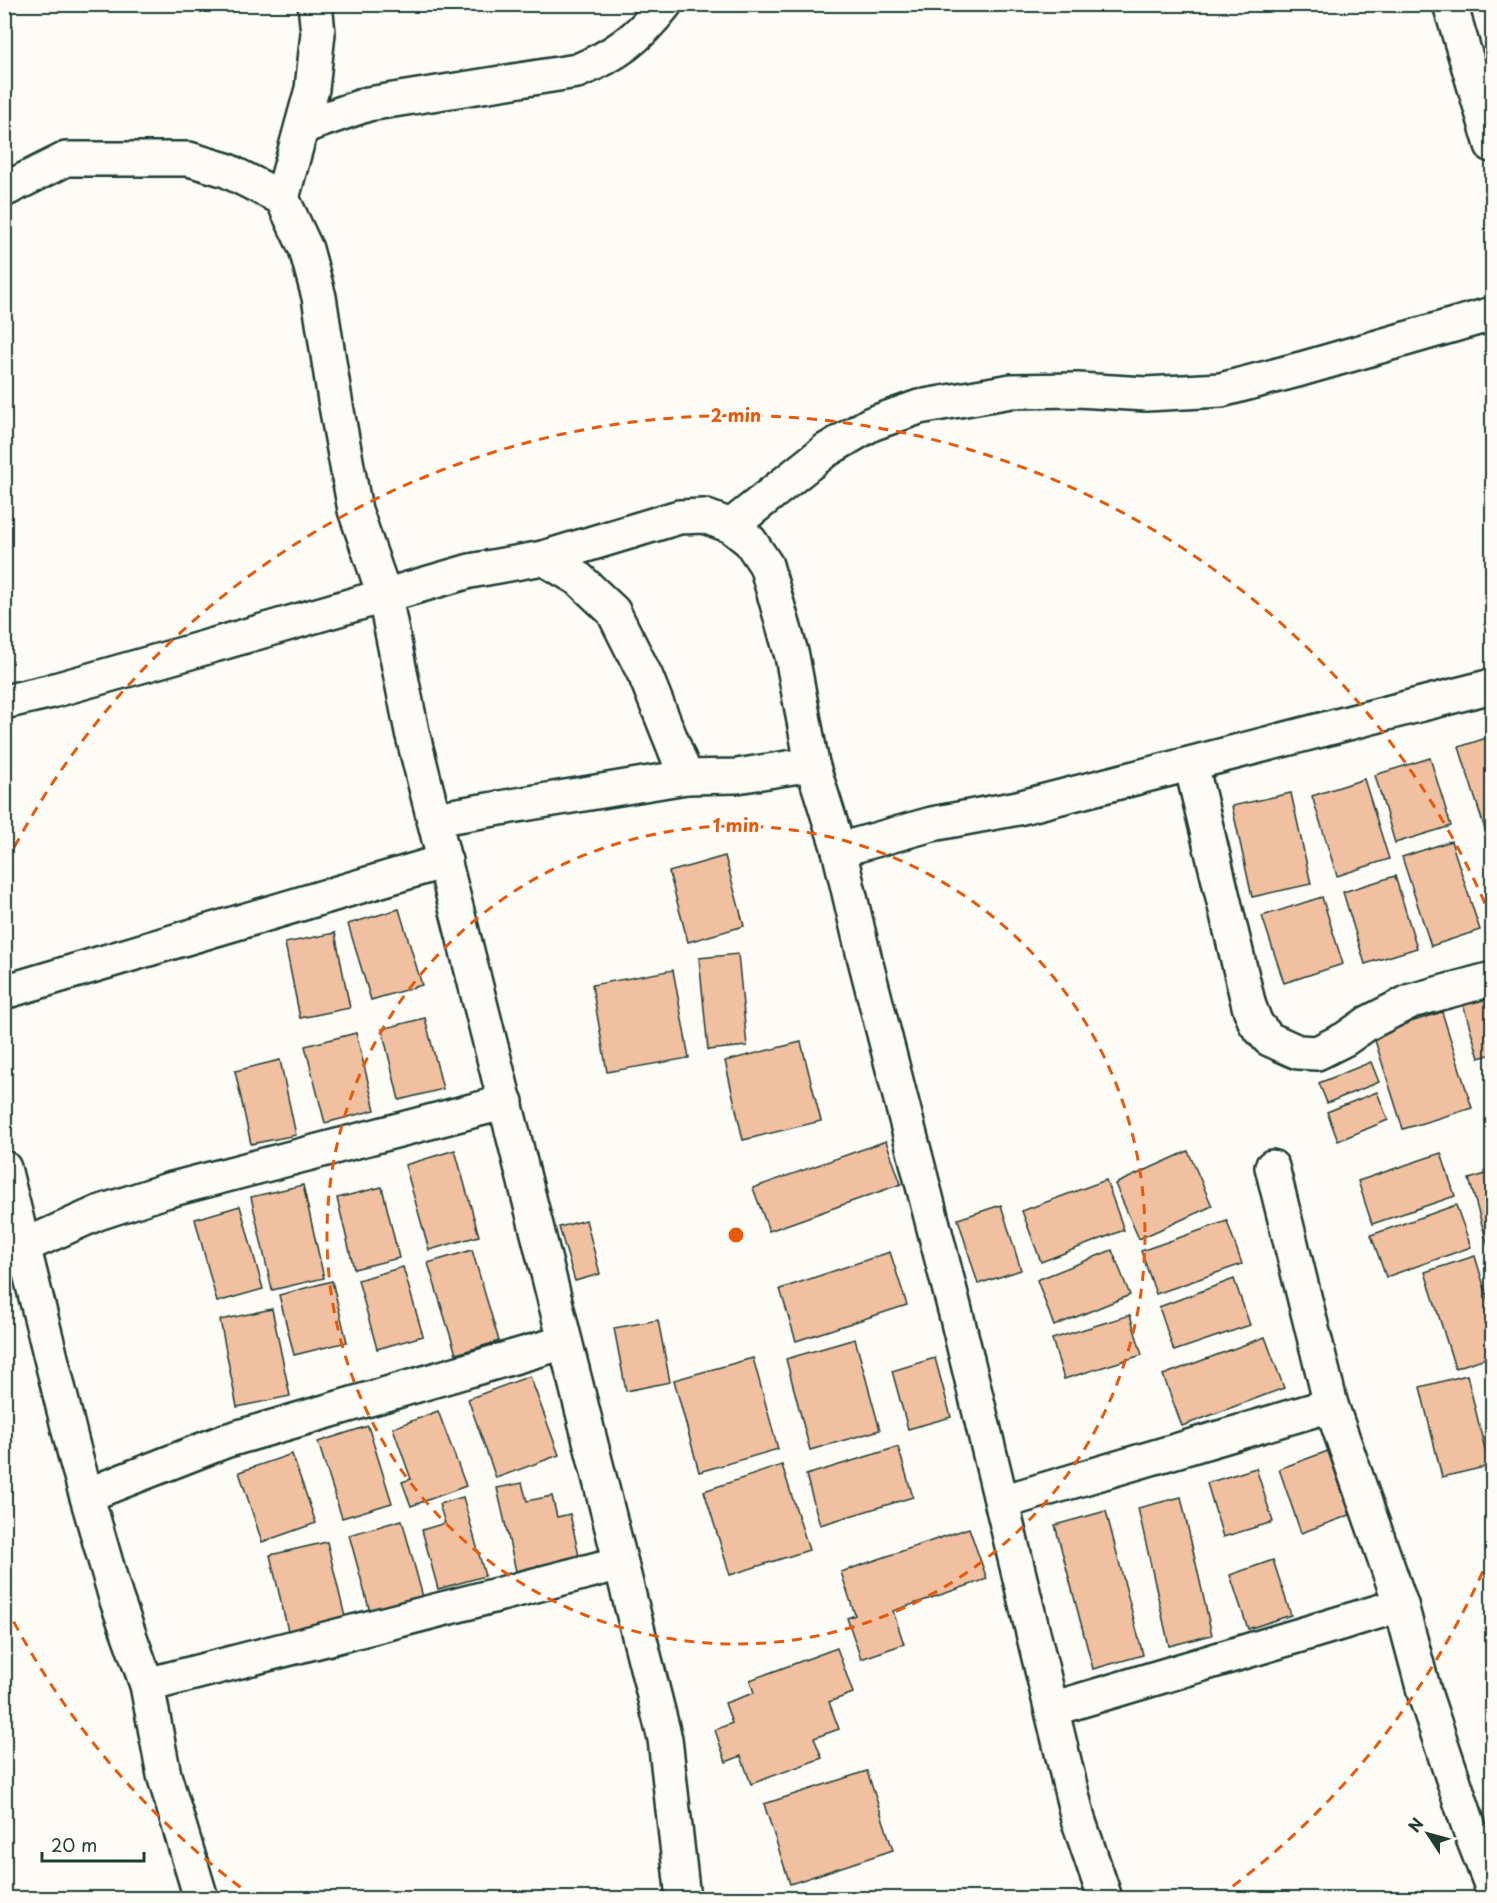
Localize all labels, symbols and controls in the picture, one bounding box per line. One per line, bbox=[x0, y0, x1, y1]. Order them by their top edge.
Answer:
text: 2 min bbox=[711, 401, 761, 428]
text: 1 min bbox=[713, 811, 759, 838]
centre of rings bbox=[726, 1225, 746, 1245]
north arrow bbox=[1398, 1804, 1458, 1864]
text: N bbox=[1402, 1812, 1428, 1837]
scale bar bbox=[42, 1825, 144, 1863]
text: 20 m bbox=[51, 1831, 97, 1858]

